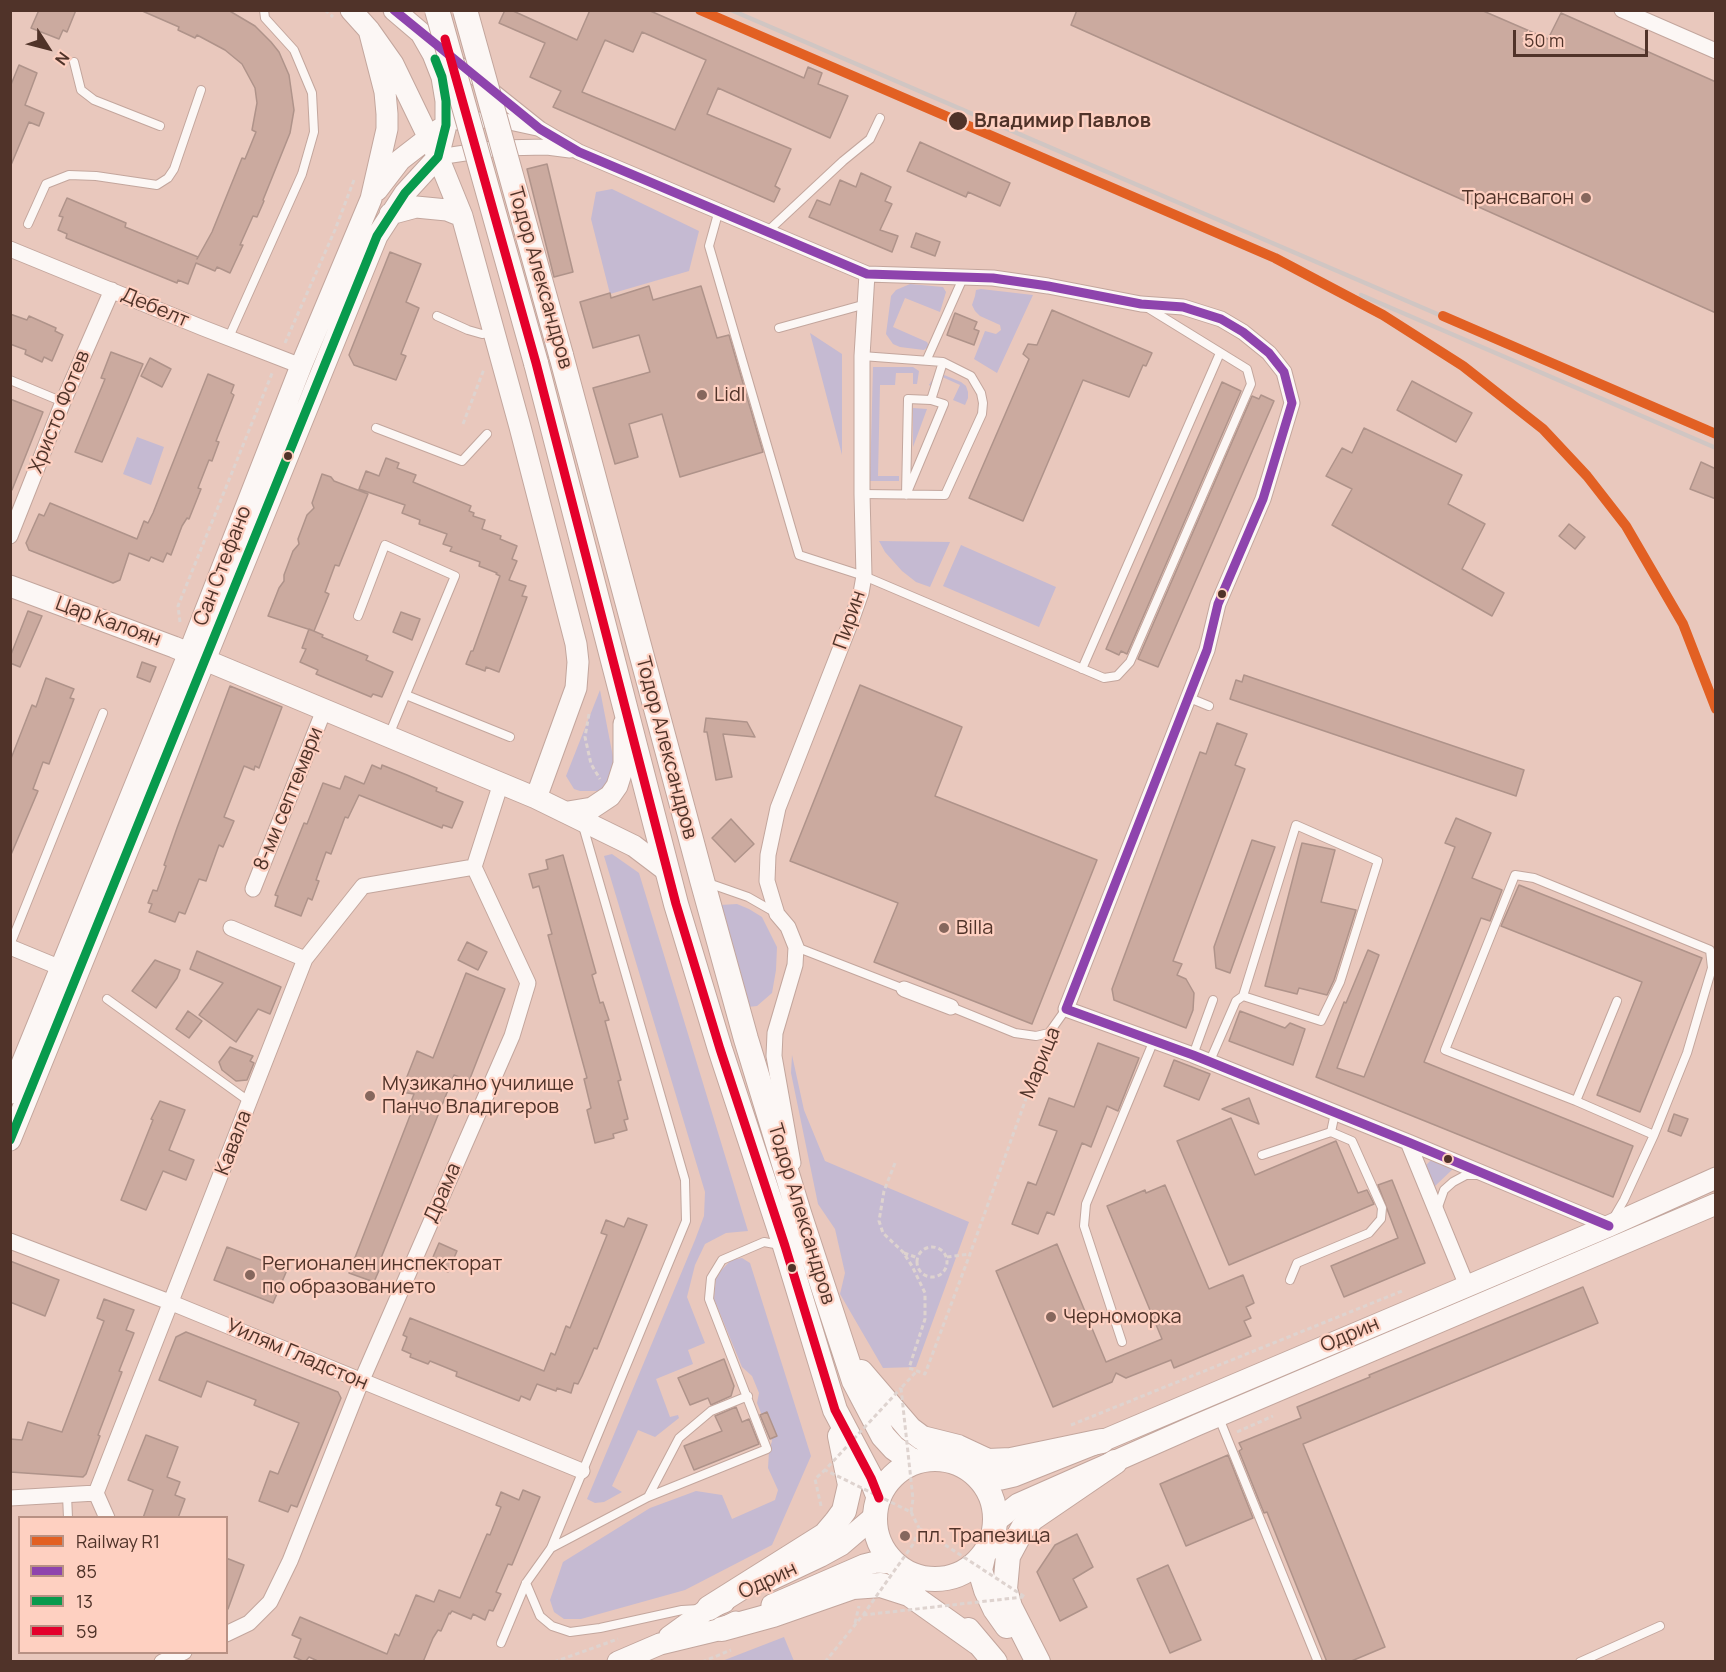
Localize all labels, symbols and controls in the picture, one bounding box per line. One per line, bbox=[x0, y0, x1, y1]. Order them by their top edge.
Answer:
north arrow bbox=[18, 18, 78, 78]
scale bar bbox=[1516, 18, 1651, 56]
text: 50 m bbox=[1524, 28, 1564, 52]
text: N bbox=[50, 47, 75, 70]
place label: Владимир Павлов bbox=[974, 109, 1151, 133]
marker: Владимир Павлов bbox=[947, 110, 969, 132]
street label: Тодор Александров bbox=[503, 184, 577, 372]
place label: Tрансвагон bbox=[1462, 186, 1574, 210]
marker: Tрансвагон bbox=[1579, 191, 1593, 205]
street label: Дебелт bbox=[117, 283, 193, 333]
street label: Христо Фотев bbox=[24, 347, 96, 477]
place label: Lidl bbox=[714, 383, 745, 407]
marker: Lidl bbox=[695, 388, 709, 402]
unlabelled marker bbox=[282, 450, 294, 462]
street label: Сан Стефано bbox=[189, 503, 257, 629]
street label: Пирин bbox=[829, 588, 871, 652]
unlabelled marker bbox=[1216, 588, 1228, 600]
street label: Цар Калоян bbox=[52, 592, 164, 652]
street label: Тодор Александров bbox=[630, 654, 702, 842]
street label: 8-ми септември bbox=[249, 724, 329, 874]
place label: Billa bbox=[956, 916, 993, 940]
marker: Billa bbox=[937, 921, 951, 935]
street label: Марица bbox=[1016, 1024, 1066, 1102]
place label: Музикално училище Панчо Владигеров bbox=[382, 1072, 574, 1119]
marker: Музикално училище Панчо Владигеров bbox=[363, 1089, 377, 1103]
street label: Кавала bbox=[211, 1107, 257, 1179]
street label: Тодор Александров bbox=[762, 1121, 840, 1307]
unlabelled marker bbox=[1442, 1153, 1454, 1165]
street label: Драма bbox=[419, 1160, 467, 1226]
place label: Регионален инспекторат по образованието bbox=[262, 1252, 502, 1299]
unlabelled marker bbox=[786, 1262, 798, 1274]
marker: Регионален инспекторат по образованието bbox=[243, 1268, 257, 1282]
place label: Черноморка bbox=[1063, 1305, 1182, 1329]
marker: Черноморка bbox=[1044, 1310, 1058, 1324]
street label: Одрин bbox=[1317, 1312, 1383, 1358]
street label: Уилям Гладстон bbox=[222, 1314, 372, 1396]
legend bbox=[18, 1516, 228, 1654]
place label: пл. Трапезица bbox=[917, 1524, 1050, 1548]
text: Railway R1 bbox=[76, 1529, 160, 1553]
marker: пл. Трапезица bbox=[898, 1529, 912, 1543]
street label: Одрин bbox=[735, 1557, 801, 1605]
text: 85 bbox=[76, 1559, 97, 1583]
text: 13 bbox=[76, 1589, 93, 1613]
text: 59 bbox=[76, 1619, 98, 1643]

